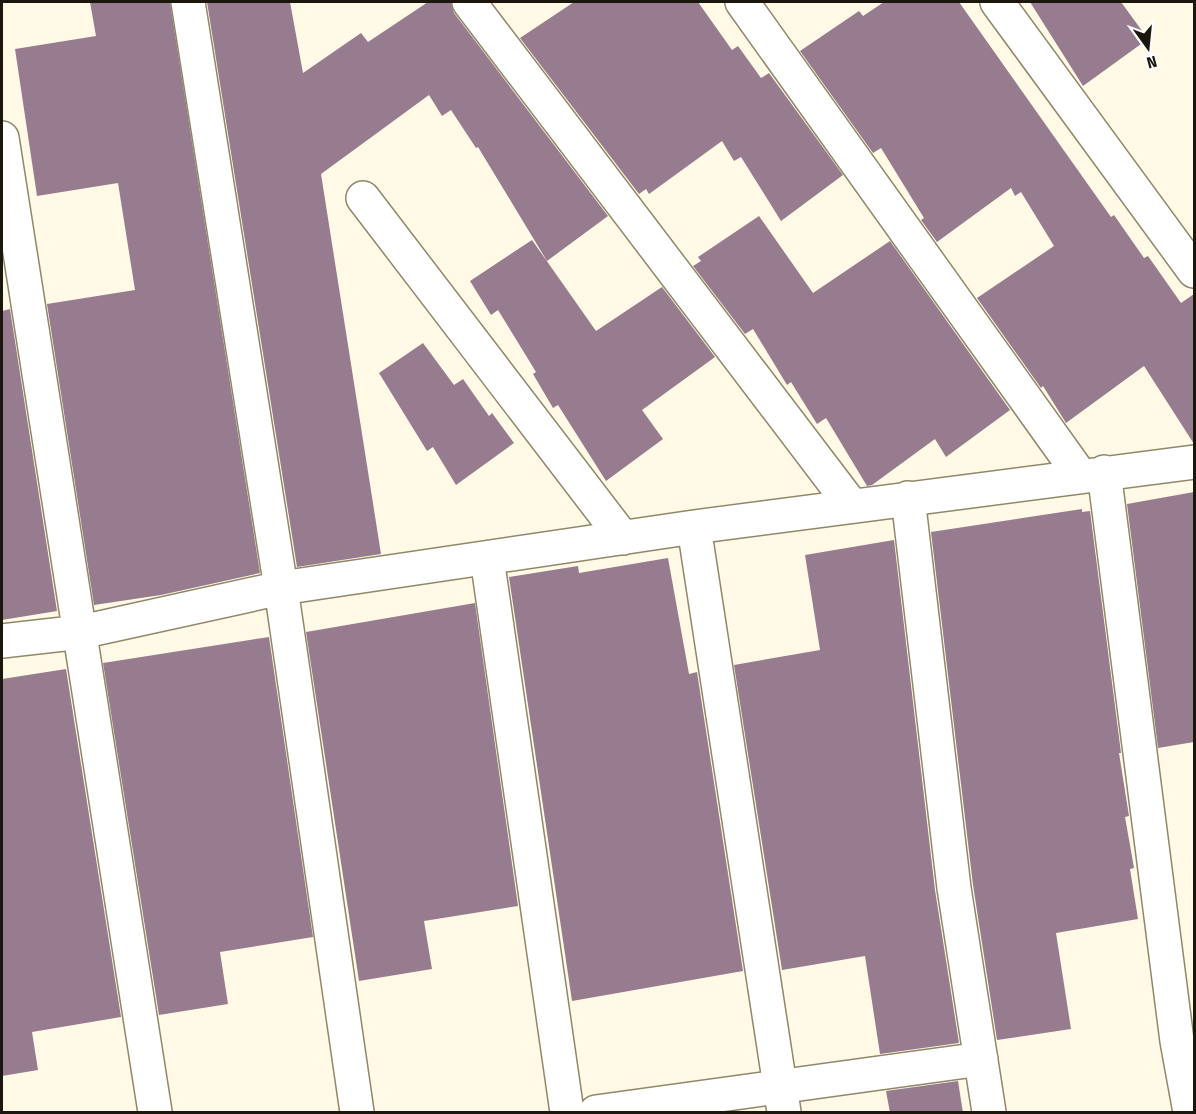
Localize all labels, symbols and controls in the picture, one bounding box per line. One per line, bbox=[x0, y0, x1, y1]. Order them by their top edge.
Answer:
north arrow bbox=[1118, 18, 1178, 78]
text: N bbox=[1145, 52, 1159, 72]

